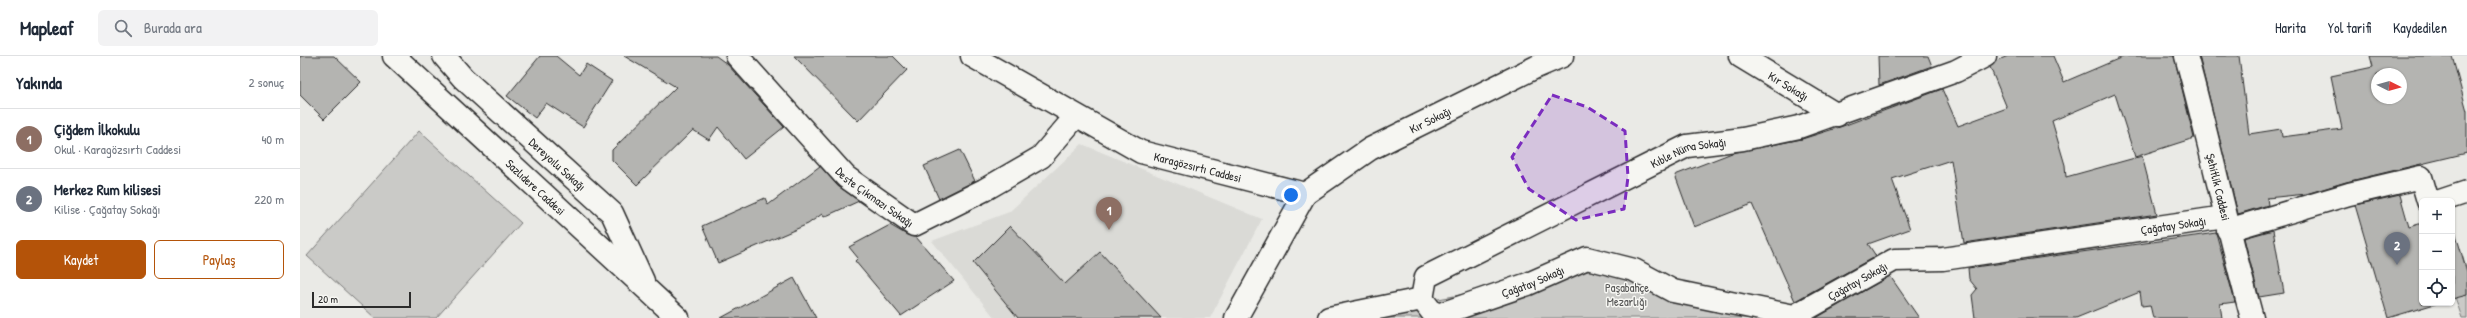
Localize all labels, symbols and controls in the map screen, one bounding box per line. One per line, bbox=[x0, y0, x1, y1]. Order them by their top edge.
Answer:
search box bbox=[98, 10, 378, 46]
text: Mapleaf bbox=[20, 15, 74, 41]
icon: search bbox=[112, 17, 134, 39]
text: Burada ara bbox=[144, 17, 202, 38]
text: Harita bbox=[2275, 18, 2306, 37]
text: Yol tarifi bbox=[2328, 18, 2371, 37]
text: Kaydedilen bbox=[2393, 18, 2447, 37]
street label: Kır Sokağı bbox=[1765, 67, 1812, 104]
north arrow bbox=[2371, 68, 2407, 104]
text: Yakında bbox=[16, 71, 62, 94]
text: 2 sonuç bbox=[249, 73, 284, 91]
street label: Kır Sokağı bbox=[1406, 102, 1454, 137]
text: Çiğdem İlkokulu bbox=[54, 119, 140, 140]
text: 1 bbox=[27, 130, 31, 148]
text: 40 m bbox=[261, 130, 284, 148]
street label: Kıble Nüma Sokağı bbox=[1647, 133, 1727, 172]
street label: Dereyoılu Sokağı bbox=[526, 134, 590, 194]
text: Okul · Karagözsırtı Caddesi bbox=[54, 140, 181, 158]
street label: Karagözsırtı Caddesi bbox=[1152, 147, 1244, 186]
street label: Şehitlik Caddesi bbox=[2203, 152, 2235, 222]
street label: Sazlıdere Caddesi bbox=[502, 155, 569, 219]
street label: Deste Çıkmazı Sokağı bbox=[832, 163, 917, 231]
text: Merkez Rum kilisesi bbox=[54, 179, 161, 200]
your location bbox=[1281, 185, 1301, 205]
text: 2 bbox=[26, 190, 32, 208]
text: 220 m bbox=[254, 190, 284, 208]
pin: 1 bbox=[1096, 197, 1122, 230]
map controls bbox=[2419, 198, 2455, 306]
button: + bbox=[2419, 198, 2455, 234]
text: Kilise · Çağatay Sokağı bbox=[54, 200, 160, 218]
street label: Çağatay Sokağı bbox=[2139, 211, 2207, 238]
pin: 2 bbox=[2384, 232, 2410, 265]
button: − bbox=[2419, 234, 2455, 270]
button: Kaydet bbox=[16, 240, 146, 279]
button: Paylaş bbox=[154, 240, 284, 279]
street label: Çağatay Sokağı bbox=[1824, 257, 1890, 304]
street label: Çağatay Sokağı bbox=[1499, 261, 1567, 301]
button: locate bbox=[2419, 270, 2455, 306]
park label: Paşabahçe Mezarlığı bbox=[1605, 279, 1649, 310]
scale bar bbox=[312, 290, 411, 309]
text: 20 m bbox=[318, 292, 338, 306]

